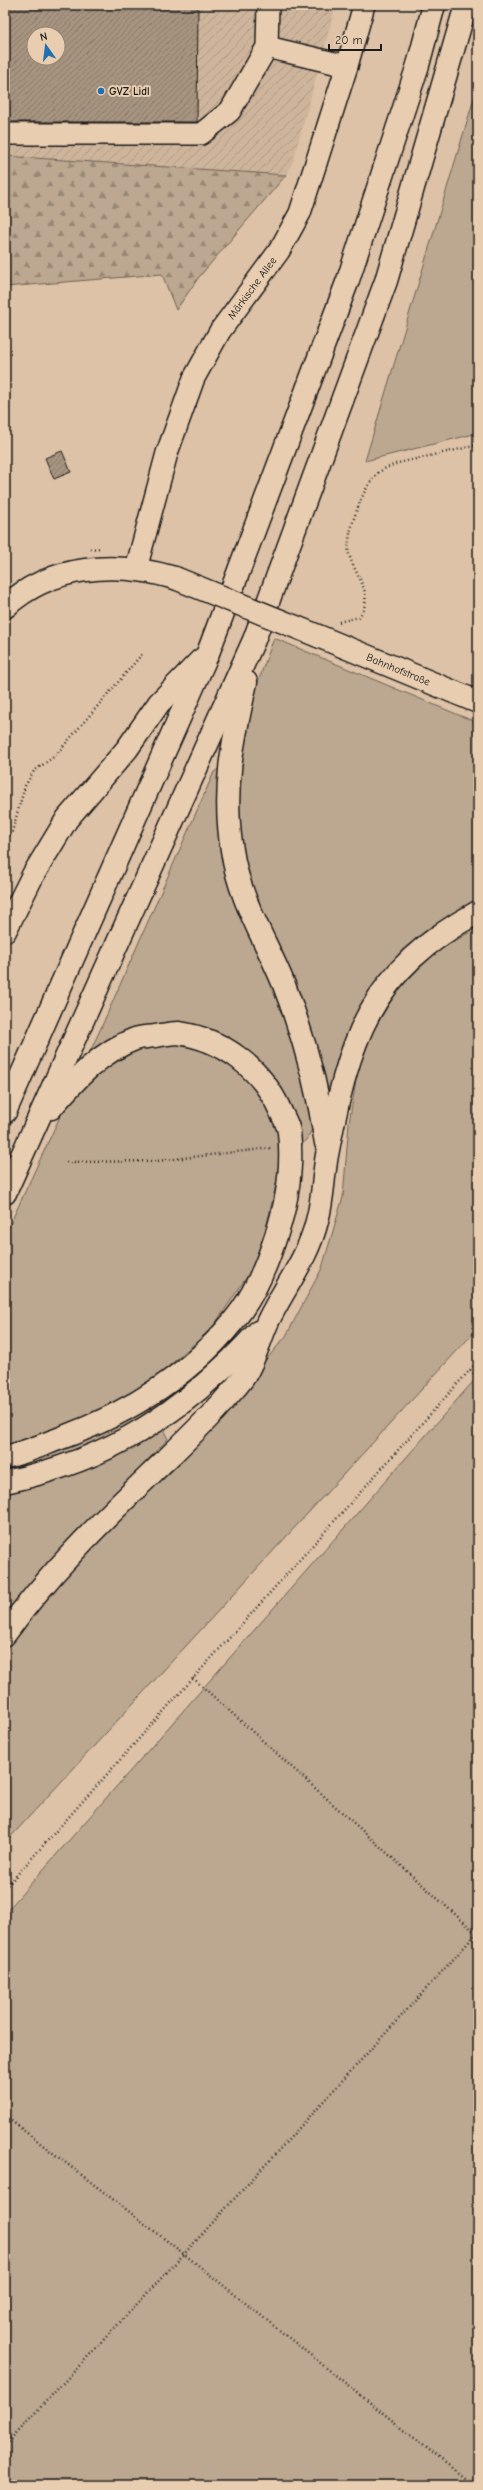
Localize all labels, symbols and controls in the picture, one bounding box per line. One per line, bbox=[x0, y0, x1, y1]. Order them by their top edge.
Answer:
north arrow bbox=[26, 26, 66, 66]
scale bar bbox=[329, 26, 381, 52]
text: N bbox=[39, 30, 49, 44]
text: 20 m bbox=[335, 33, 363, 47]
place label: GVZ Lidl bbox=[109, 85, 150, 98]
marker: GVZ Lidl bbox=[96, 86, 106, 96]
street label: Märkische Allee bbox=[224, 254, 279, 322]
street label: Bahnhofstraße bbox=[364, 650, 433, 688]

